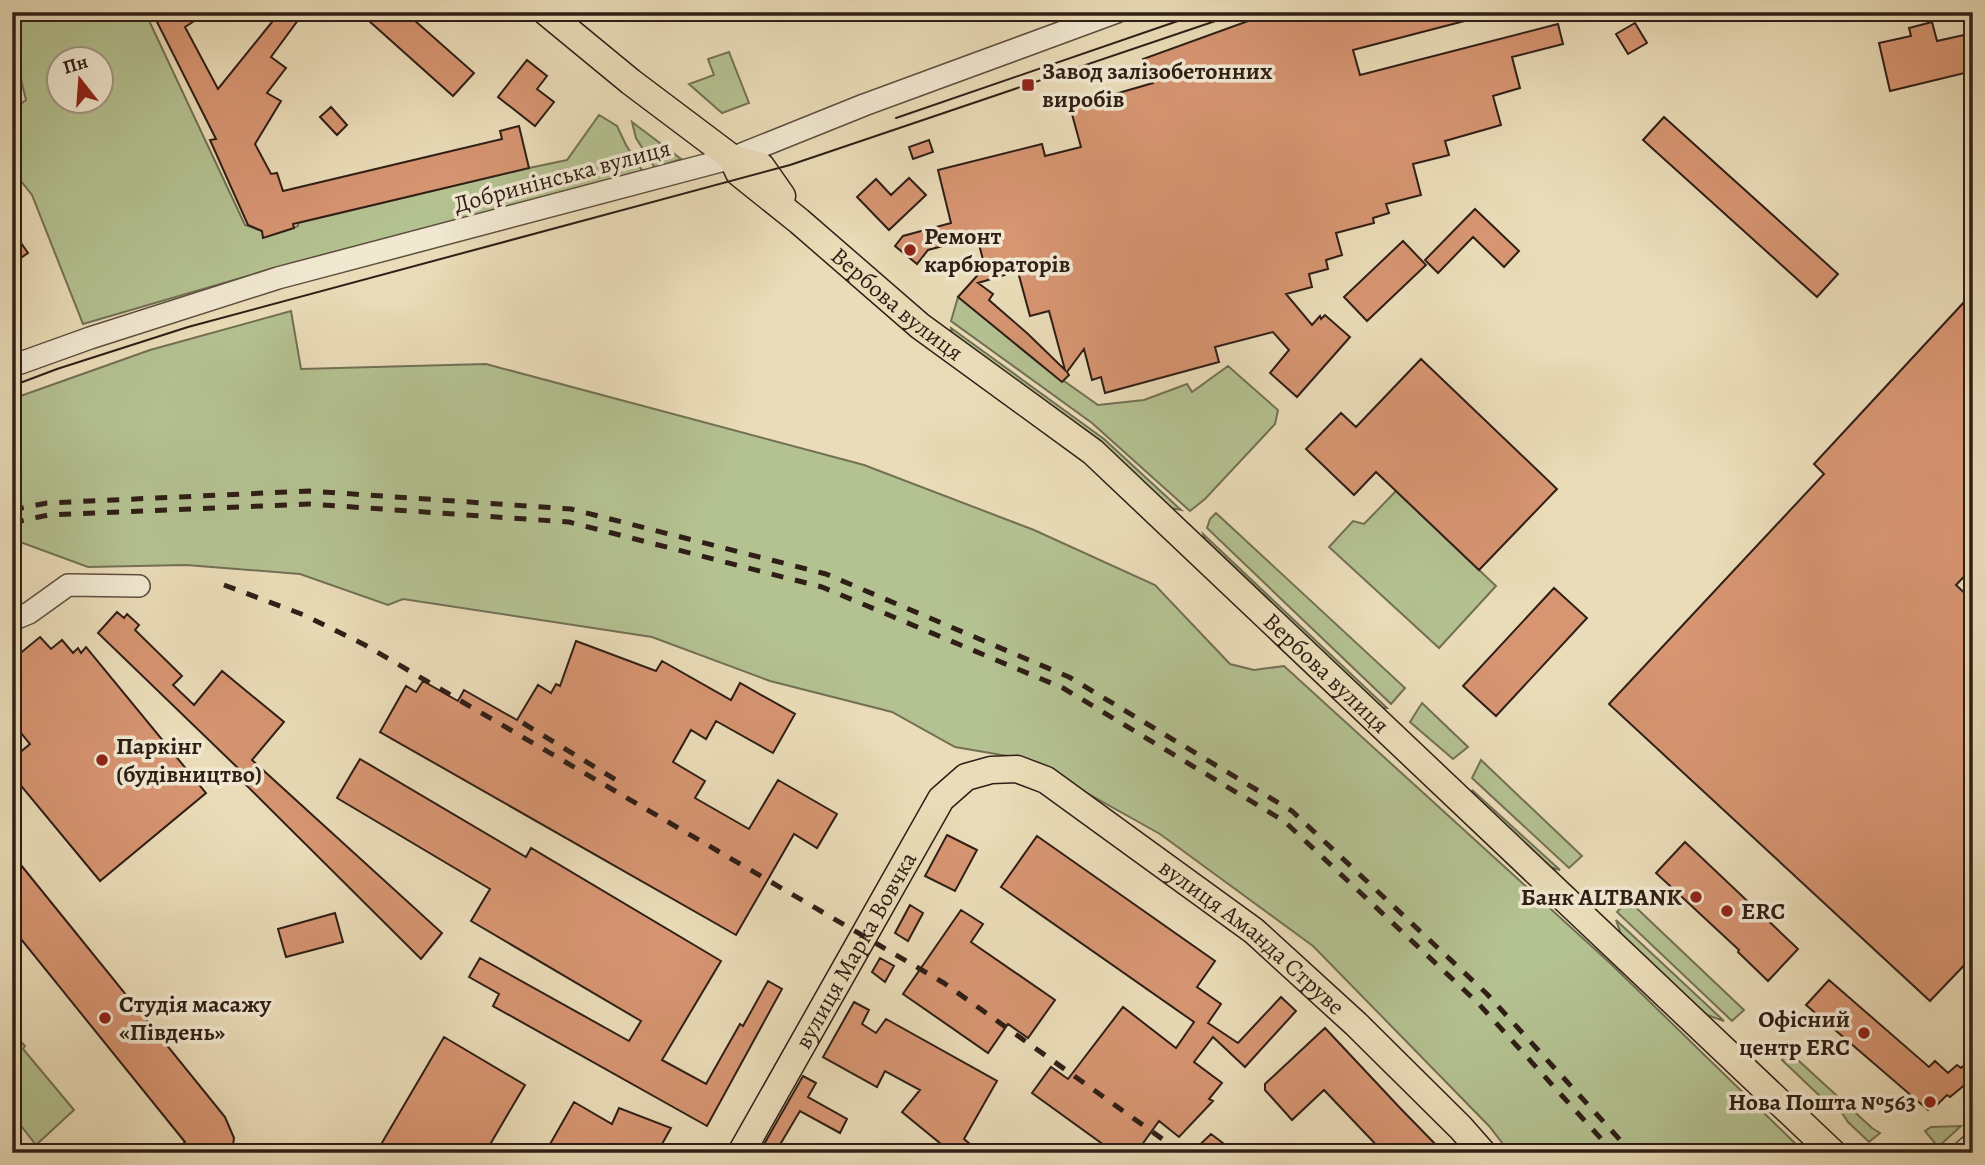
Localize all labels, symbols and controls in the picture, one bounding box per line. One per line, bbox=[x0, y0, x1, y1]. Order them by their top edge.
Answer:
north arrow bbox=[46, 46, 116, 116]
text: Пн bbox=[60, 49, 91, 81]
place label: Завод залізобетонних виробів bbox=[1042, 55, 1273, 115]
marker: Завод залізобетонних виробів bbox=[1020, 77, 1036, 93]
street label: Добринінська вулиця bbox=[450, 132, 674, 220]
place label: Ремонт карбюраторів bbox=[924, 220, 1071, 280]
street label: Вербова вулиця bbox=[824, 240, 970, 368]
marker: Ремонт карбюраторів bbox=[902, 242, 918, 258]
street label: Вербова вулиця bbox=[1256, 605, 1396, 741]
place label: Паркінг (будівництво) bbox=[116, 730, 262, 790]
marker: Паркінг (будівництво) bbox=[94, 752, 110, 768]
street label: вулиця Марка Вовчка bbox=[787, 846, 924, 1055]
street label: вулиця Аманда Струве bbox=[1153, 851, 1352, 1022]
place label: Банк ALTBANK bbox=[1521, 881, 1682, 913]
marker: Банк ALTBANK bbox=[1688, 889, 1704, 905]
place label: ERC bbox=[1741, 895, 1785, 927]
marker: ERC bbox=[1719, 903, 1735, 919]
place label: Студія масажу «Південь» bbox=[119, 988, 272, 1048]
place label: Офісний центр ERC bbox=[1739, 1003, 1850, 1063]
marker: Студія масажу «Південь» bbox=[97, 1010, 113, 1026]
marker: Офісний центр ERC bbox=[1856, 1025, 1872, 1041]
place label: Нова Пошта №563 bbox=[1728, 1086, 1916, 1118]
marker: Нова Пошта №563 bbox=[1922, 1094, 1938, 1110]

